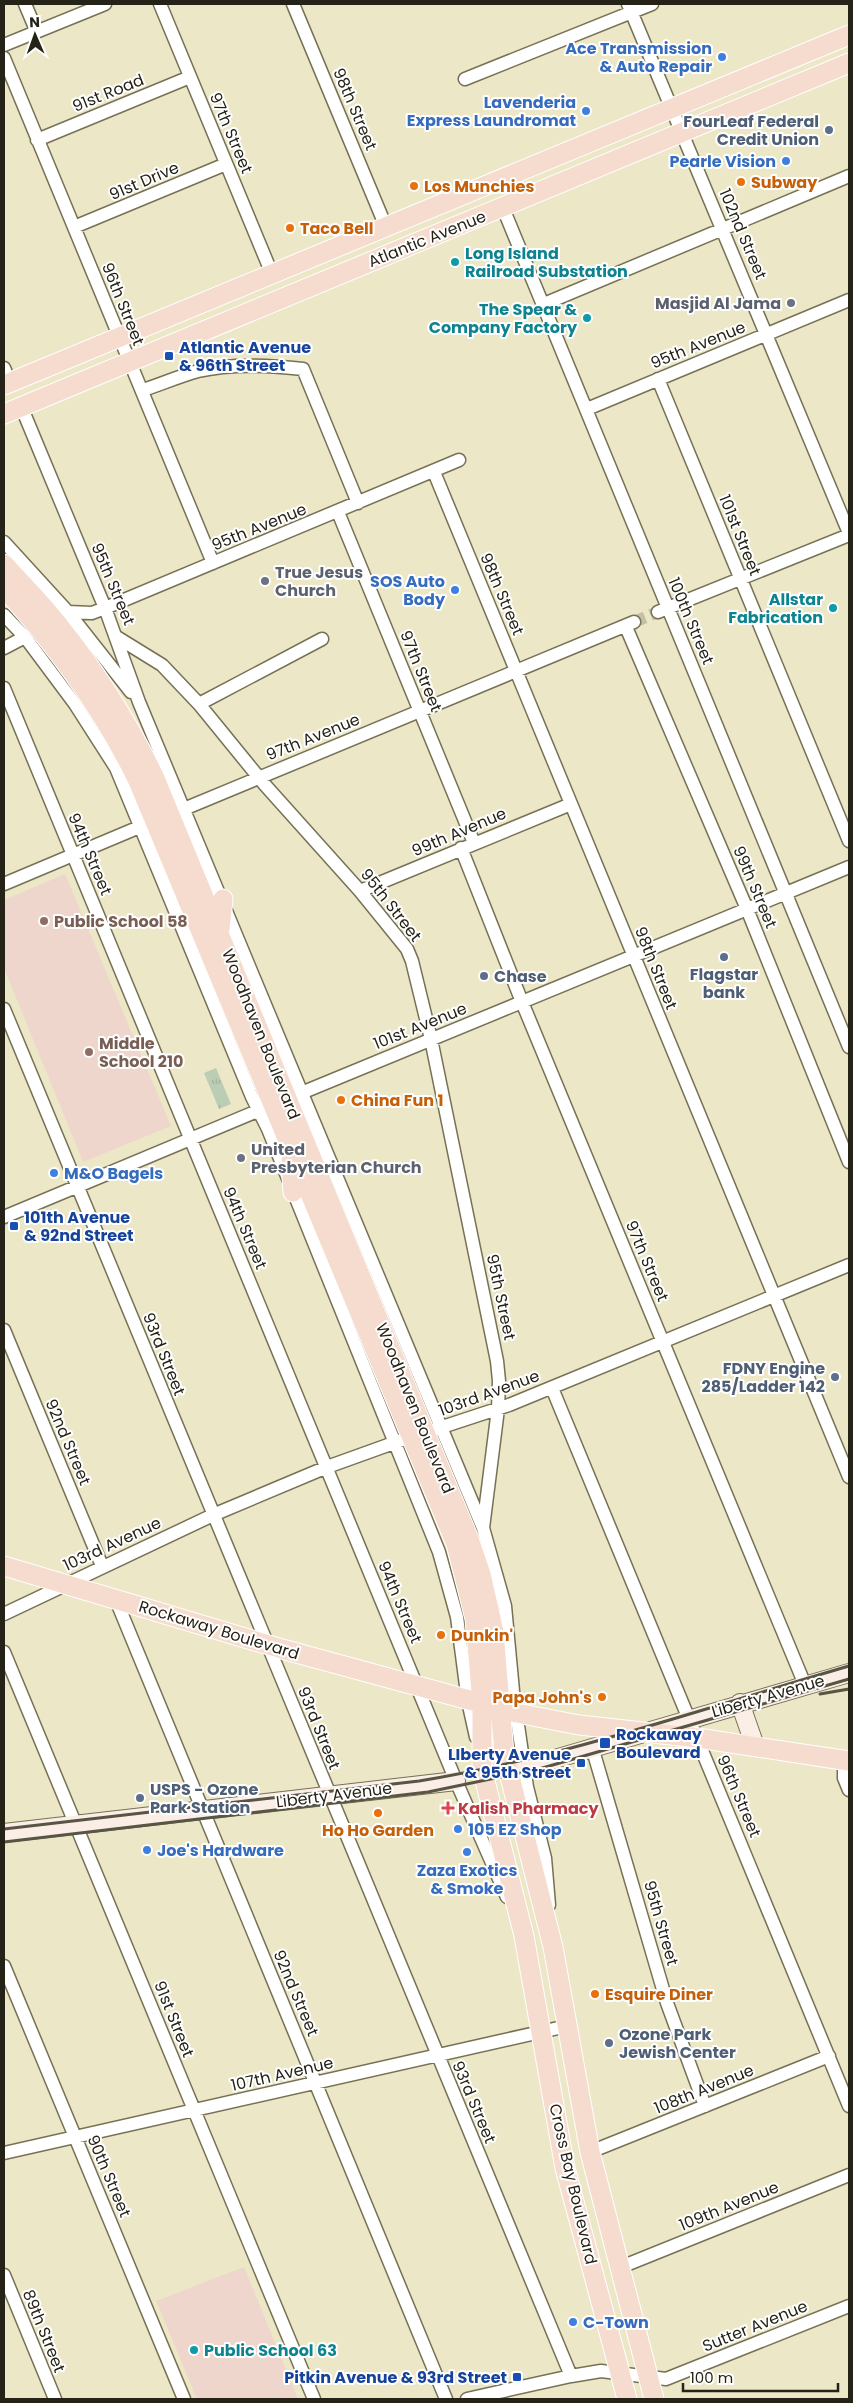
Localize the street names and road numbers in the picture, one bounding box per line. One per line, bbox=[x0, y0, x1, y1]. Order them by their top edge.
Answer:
street label: 98th Street bbox=[327, 64, 383, 154]
street label: 91st Road bbox=[69, 68, 147, 118]
street label: 97th Street bbox=[204, 89, 258, 177]
street label: 91st Drive bbox=[106, 156, 183, 206]
street label: 102nd Street bbox=[714, 185, 773, 283]
street label: Atlantic Avenue bbox=[365, 205, 490, 273]
street label: 96th Street bbox=[96, 259, 150, 349]
street label: 95th Avenue bbox=[647, 315, 749, 374]
street label: 101st Street bbox=[713, 491, 767, 579]
street label: 95th Avenue bbox=[208, 497, 310, 556]
street label: 95th Street bbox=[85, 539, 141, 629]
street label: 98th Street bbox=[474, 549, 530, 639]
street label: 100th Street bbox=[662, 574, 720, 668]
street label: 97th Street bbox=[394, 627, 448, 715]
street label: 97th Avenue bbox=[263, 708, 363, 766]
street label: 99th Avenue bbox=[408, 802, 510, 862]
street label: 94th Street bbox=[62, 809, 118, 899]
street label: 99th Street bbox=[727, 842, 783, 932]
street label: 95th Street bbox=[355, 864, 427, 947]
street label: 98th Street bbox=[629, 923, 683, 1013]
street label: Woodhaven Boulevard bbox=[216, 945, 306, 1123]
street label: 101st Avenue bbox=[370, 997, 470, 1055]
street label: 94th Street bbox=[217, 1183, 273, 1273]
street label: 97th Street bbox=[620, 1217, 674, 1305]
street label: 95th Street bbox=[481, 1252, 521, 1342]
street label: 93rd Street bbox=[137, 1309, 191, 1399]
street label: Woodhaven Boulevard bbox=[370, 1319, 460, 1497]
street label: 103rd Avenue bbox=[435, 1364, 543, 1422]
street label: 92nd Street bbox=[40, 1395, 97, 1489]
street label: 103rd Avenue bbox=[59, 1511, 165, 1577]
street label: 94th Street bbox=[372, 1557, 428, 1647]
street label: Rockaway Boulevard bbox=[136, 1595, 302, 1665]
street label: Liberty Avenue bbox=[709, 1669, 827, 1723]
street label: 93rd Street bbox=[292, 1683, 346, 1773]
street label: 96th Street bbox=[711, 1751, 767, 1841]
street label: Liberty Avenue bbox=[275, 1776, 393, 1814]
street label: 95th Street bbox=[638, 1878, 684, 1968]
street label: 92nd Street bbox=[268, 1946, 325, 2040]
street label: 91st Street bbox=[148, 1977, 200, 2061]
street label: 107th Avenue bbox=[229, 2051, 335, 2097]
street label: 93rd Street bbox=[446, 2057, 502, 2147]
street label: 108th Avenue bbox=[651, 2059, 757, 2119]
street label: Cross Bay Boulevard bbox=[543, 2101, 603, 2267]
street label: 90th Street bbox=[81, 2131, 137, 2221]
street label: 109th Avenue bbox=[676, 2176, 782, 2236]
street label: 89th Street bbox=[17, 2286, 71, 2376]
street label: Sutter Avenue bbox=[699, 2294, 811, 2358]

